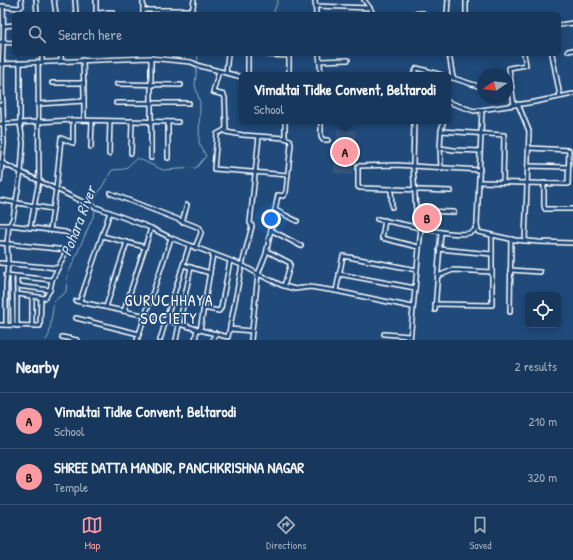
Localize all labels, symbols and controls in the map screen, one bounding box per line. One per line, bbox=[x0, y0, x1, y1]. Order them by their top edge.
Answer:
search box bbox=[12, 12, 561, 56]
icon: search bbox=[26, 23, 48, 45]
text: Search here bbox=[58, 24, 122, 45]
north arrow bbox=[477, 68, 513, 104]
popup bbox=[239, 72, 451, 124]
text: Vimaltai Tidke Convent, Beltarodi bbox=[254, 79, 436, 100]
text: School bbox=[254, 100, 284, 118]
pin: A bbox=[332, 137, 358, 167]
water label: Pohara River bbox=[55, 181, 102, 259]
pin: B bbox=[414, 203, 440, 233]
your location bbox=[261, 209, 281, 229]
district label: GURUCHHAYA SOCIETY bbox=[125, 289, 213, 329]
map controls bbox=[525, 292, 561, 328]
button: locate bbox=[525, 292, 561, 328]
text: Nearby bbox=[16, 355, 59, 378]
text: 2 results bbox=[515, 357, 557, 375]
text: Vimaltai Tidke Convent, Beltarodi bbox=[54, 401, 237, 422]
text: A bbox=[26, 412, 32, 430]
text: 210 m bbox=[529, 412, 557, 430]
text: School bbox=[54, 422, 84, 440]
text: SHREE DATTA MANDIR, PANCHKRISHNA NAGAR bbox=[54, 457, 304, 478]
text: B bbox=[26, 468, 32, 486]
text: 320 m bbox=[527, 468, 557, 486]
text: Temple bbox=[54, 478, 88, 496]
tab: Map bbox=[81, 514, 103, 552]
tab: Directions bbox=[266, 514, 307, 552]
tab: Saved bbox=[469, 514, 492, 552]

